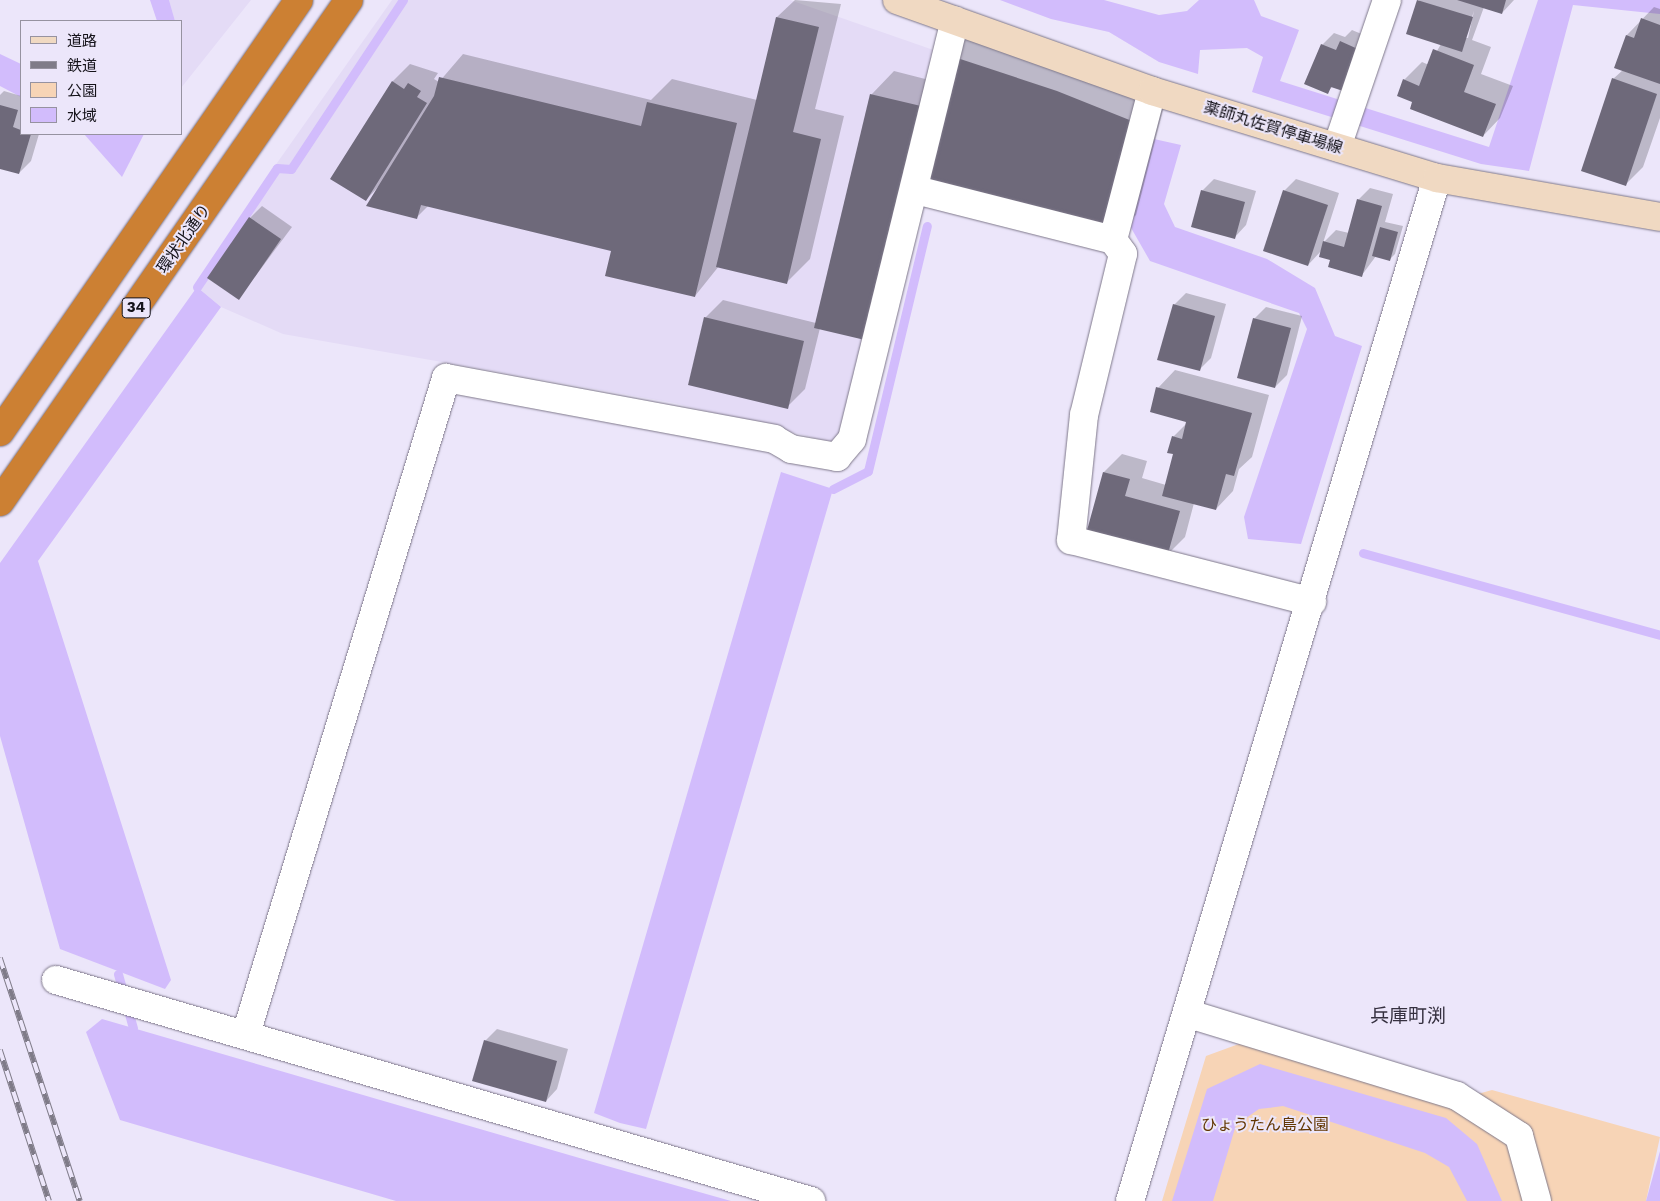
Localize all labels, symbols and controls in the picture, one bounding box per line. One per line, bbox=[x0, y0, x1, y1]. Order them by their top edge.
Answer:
legend bbox=[20, 20, 182, 135]
text: 道路 bbox=[67, 32, 97, 50]
text: 鉄道 bbox=[67, 57, 97, 75]
text: 公園 bbox=[67, 82, 97, 100]
street label: 薬師丸佐賀停車場線 bbox=[1201, 98, 1345, 158]
text: 水域 bbox=[67, 107, 97, 125]
street label: 環状北通り bbox=[153, 201, 215, 277]
road number: 34 bbox=[121, 296, 151, 320]
district label: 兵庫町渕 bbox=[1370, 1005, 1446, 1027]
park label: ひょうたん島公園 bbox=[1201, 1115, 1329, 1135]

